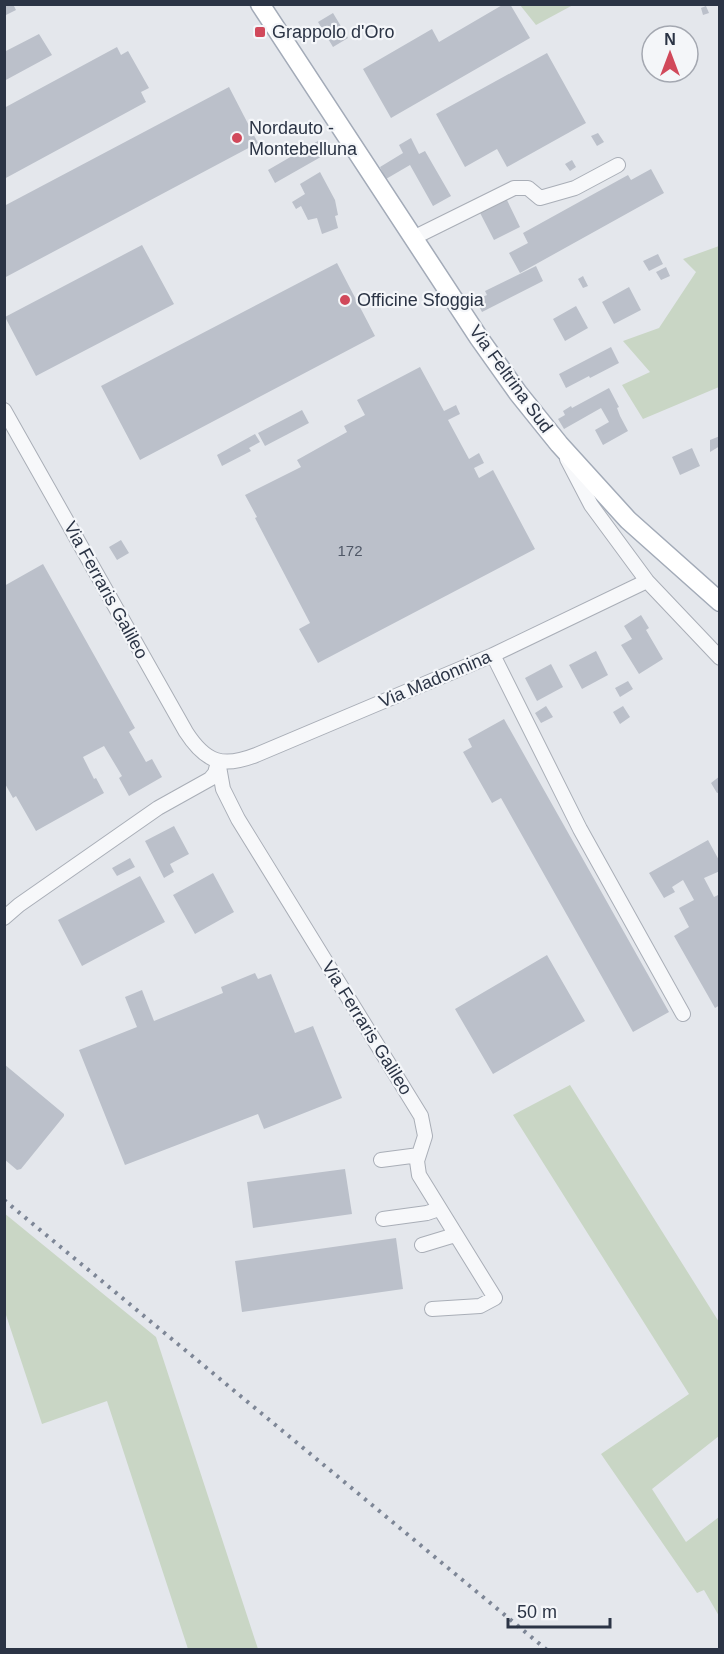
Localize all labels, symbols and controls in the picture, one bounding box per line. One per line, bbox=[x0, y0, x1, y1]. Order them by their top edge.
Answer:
place label: Grappolo d'Oro bbox=[272, 22, 395, 42]
north arrow bbox=[640, 24, 700, 84]
marker: Grappolo d'Oro bbox=[253, 25, 267, 39]
text: N bbox=[664, 31, 676, 48]
place label: Nordauto - Montebelluna bbox=[249, 118, 358, 159]
marker: Nordauto - Montebelluna bbox=[230, 131, 244, 145]
place label: Officine Sfoggia bbox=[357, 290, 485, 310]
marker: Officine Sfoggia bbox=[338, 293, 352, 307]
street label: Via Feltrina Sud bbox=[465, 321, 557, 437]
street label: Via Ferraris Galileo bbox=[60, 518, 152, 662]
house number: 172 bbox=[337, 542, 363, 559]
street label: Via Madonnina bbox=[376, 646, 495, 712]
street label: Via Ferraris Galileo bbox=[318, 958, 416, 1098]
scale bar bbox=[508, 1591, 610, 1629]
text: 50 m bbox=[517, 1602, 557, 1622]

